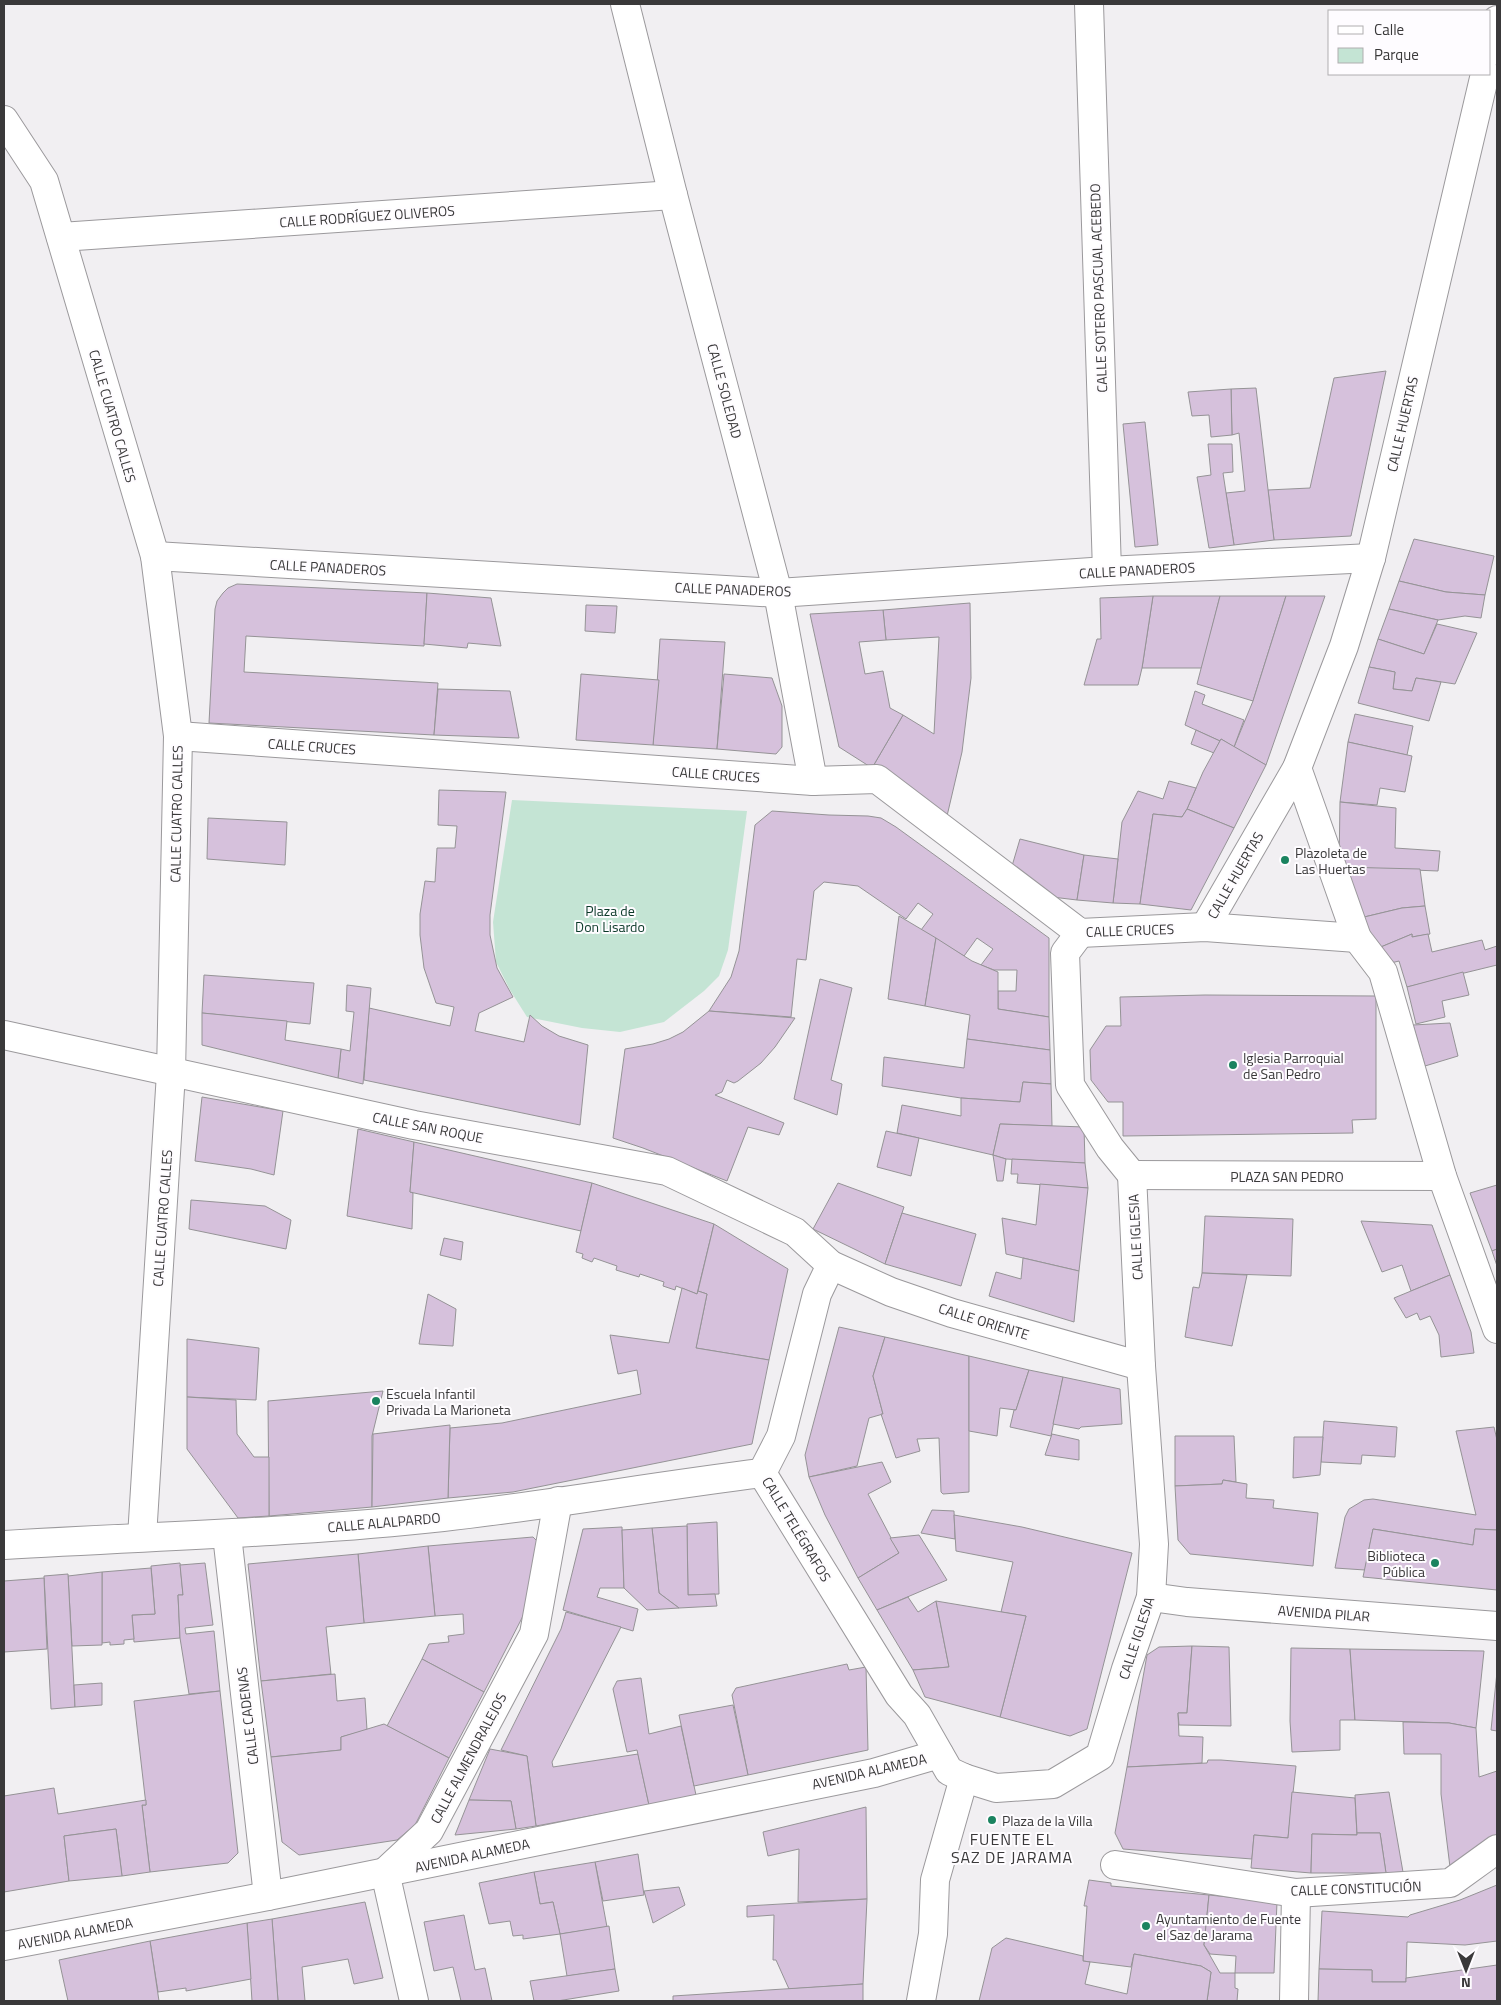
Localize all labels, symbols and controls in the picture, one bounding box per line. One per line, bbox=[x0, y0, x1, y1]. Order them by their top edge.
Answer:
legend bbox=[1328, 10, 1491, 75]
text: Calle bbox=[1374, 18, 1404, 41]
text: Parque bbox=[1374, 43, 1419, 66]
street label: CALLE SOTERO PASCUAL ACEBEDO bbox=[1084, 183, 1112, 393]
street label: CALLE RODRÍGUEZ OLIVEROS bbox=[279, 199, 455, 233]
street label: CALLE SOLEDAD bbox=[702, 341, 748, 441]
street label: CALLE CUATRO CALLES bbox=[84, 347, 142, 485]
street label: CALLE HUERTAS bbox=[1381, 374, 1423, 474]
street label: CALLE PANADEROS bbox=[269, 553, 387, 581]
street label: CALLE PANADEROS bbox=[1078, 556, 1196, 584]
street label: CALLE PANADEROS bbox=[674, 576, 792, 602]
street label: CALLE CRUCES bbox=[267, 732, 357, 760]
street label: CALLE CUATRO CALLES bbox=[164, 745, 188, 883]
street label: CALLE CRUCES bbox=[671, 760, 761, 788]
street label: CALLE HUERTAS bbox=[1202, 828, 1268, 922]
place label: Plazoleta de Las Huertas bbox=[1295, 842, 1367, 879]
marker: Plazoleta de Las Huertas bbox=[1279, 854, 1291, 866]
park label: Plaza de Don Lisardo bbox=[575, 900, 645, 937]
street label: CALLE CRUCES bbox=[1085, 918, 1175, 942]
place label: Iglesia Parroquial de San Pedro bbox=[1243, 1047, 1344, 1084]
marker: Iglesia Parroquial de San Pedro bbox=[1227, 1059, 1239, 1071]
street label: CALLE SAN ROQUE bbox=[371, 1106, 485, 1148]
street label: CALLE CUATRO CALLES bbox=[147, 1149, 177, 1287]
street label: PLAZA SAN PEDRO bbox=[1230, 1166, 1344, 1187]
street label: CALLE IGLESIA bbox=[1122, 1193, 1148, 1281]
street label: CALLE ORIENTE bbox=[936, 1297, 1032, 1345]
place label: Escuela Infantil Privada La Marioneta bbox=[386, 1383, 511, 1420]
marker: Escuela Infantil Privada La Marioneta bbox=[370, 1395, 382, 1407]
street label: CALLE TELÉGRAFOS bbox=[757, 1473, 837, 1585]
street label: CALLE ALALPARDO bbox=[327, 1507, 441, 1537]
place label: Biblioteca Pública bbox=[1367, 1545, 1425, 1582]
marker: Biblioteca Pública bbox=[1429, 1557, 1441, 1569]
street label: CALLE IGLESIA bbox=[1113, 1593, 1159, 1682]
street label: AVENIDA PILAR bbox=[1277, 1599, 1371, 1627]
street label: CALLE CADENAS bbox=[231, 1666, 263, 1766]
street label: CALLE ALMENDRALEJOS bbox=[425, 1689, 511, 1827]
street label: AVENIDA ALAMEDA bbox=[810, 1747, 929, 1794]
place label: Plaza de la Villa bbox=[1002, 1810, 1093, 1831]
marker: Plaza de la Villa bbox=[986, 1814, 998, 1826]
district label: FUENTE EL SAZ DE JARAMA bbox=[951, 1827, 1073, 1869]
street label: AVENIDA ALAMEDA bbox=[413, 1832, 532, 1877]
street label: CALLE CONSTITUCIÓN bbox=[1290, 1875, 1422, 1901]
place label: Ayuntamiento de Fuente el Saz de Jarama bbox=[1156, 1908, 1301, 1945]
street label: AVENIDA ALAMEDA bbox=[16, 1911, 135, 1954]
marker: Ayuntamiento de Fuente el Saz de Jarama bbox=[1140, 1920, 1152, 1932]
north arrow bbox=[1441, 1945, 1491, 1995]
text: N bbox=[1461, 1973, 1471, 1994]

